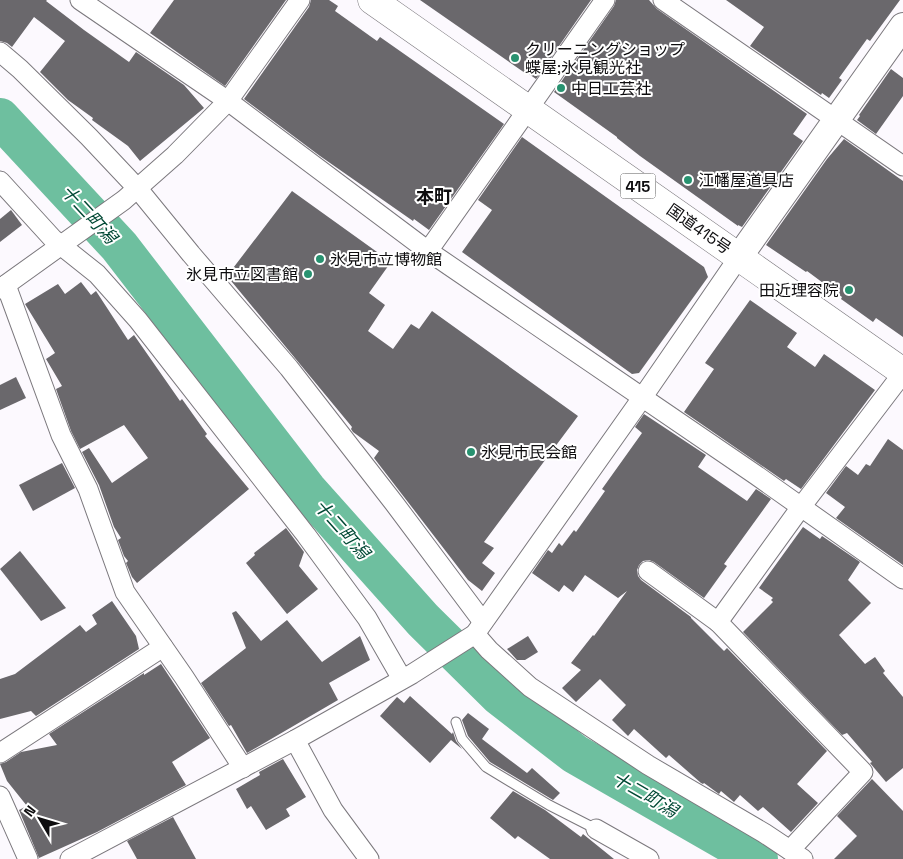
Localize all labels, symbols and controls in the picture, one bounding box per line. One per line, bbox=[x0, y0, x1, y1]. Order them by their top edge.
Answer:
place label: クリーニングショップ 蝶屋;氷見観光社 bbox=[525, 39, 685, 78]
marker: クリーニングショップ 蝶屋;氷見観光社 bbox=[509, 52, 521, 64]
place label: 中日工芸社 bbox=[571, 78, 651, 99]
marker: 中日工芸社 bbox=[555, 82, 567, 94]
place label: 江幡屋道具店 bbox=[698, 170, 794, 191]
road number: 415 bbox=[620, 174, 656, 198]
marker: 江幡屋道具店 bbox=[682, 174, 694, 186]
water label: 十二町潟 bbox=[56, 180, 123, 250]
district label: 本町 bbox=[416, 185, 452, 208]
street label: 国道415号 bbox=[663, 199, 735, 259]
place label: 氷見市立博物館 bbox=[330, 249, 442, 270]
marker: 氷見市立博物館 bbox=[314, 253, 326, 265]
place label: 氷見市立図書館 bbox=[186, 264, 298, 285]
marker: 氷見市立図書館 bbox=[302, 268, 314, 280]
place label: 田近理容院 bbox=[759, 280, 839, 301]
marker: 田近理容院 bbox=[843, 284, 855, 296]
place label: 氷見市民会館 bbox=[481, 442, 577, 463]
marker: 氷見市民会館 bbox=[465, 446, 477, 458]
water label: 十二町潟 bbox=[309, 495, 376, 565]
water label: 十二町潟 bbox=[608, 766, 684, 823]
north arrow bbox=[15, 794, 65, 844]
text: N bbox=[20, 802, 40, 820]

